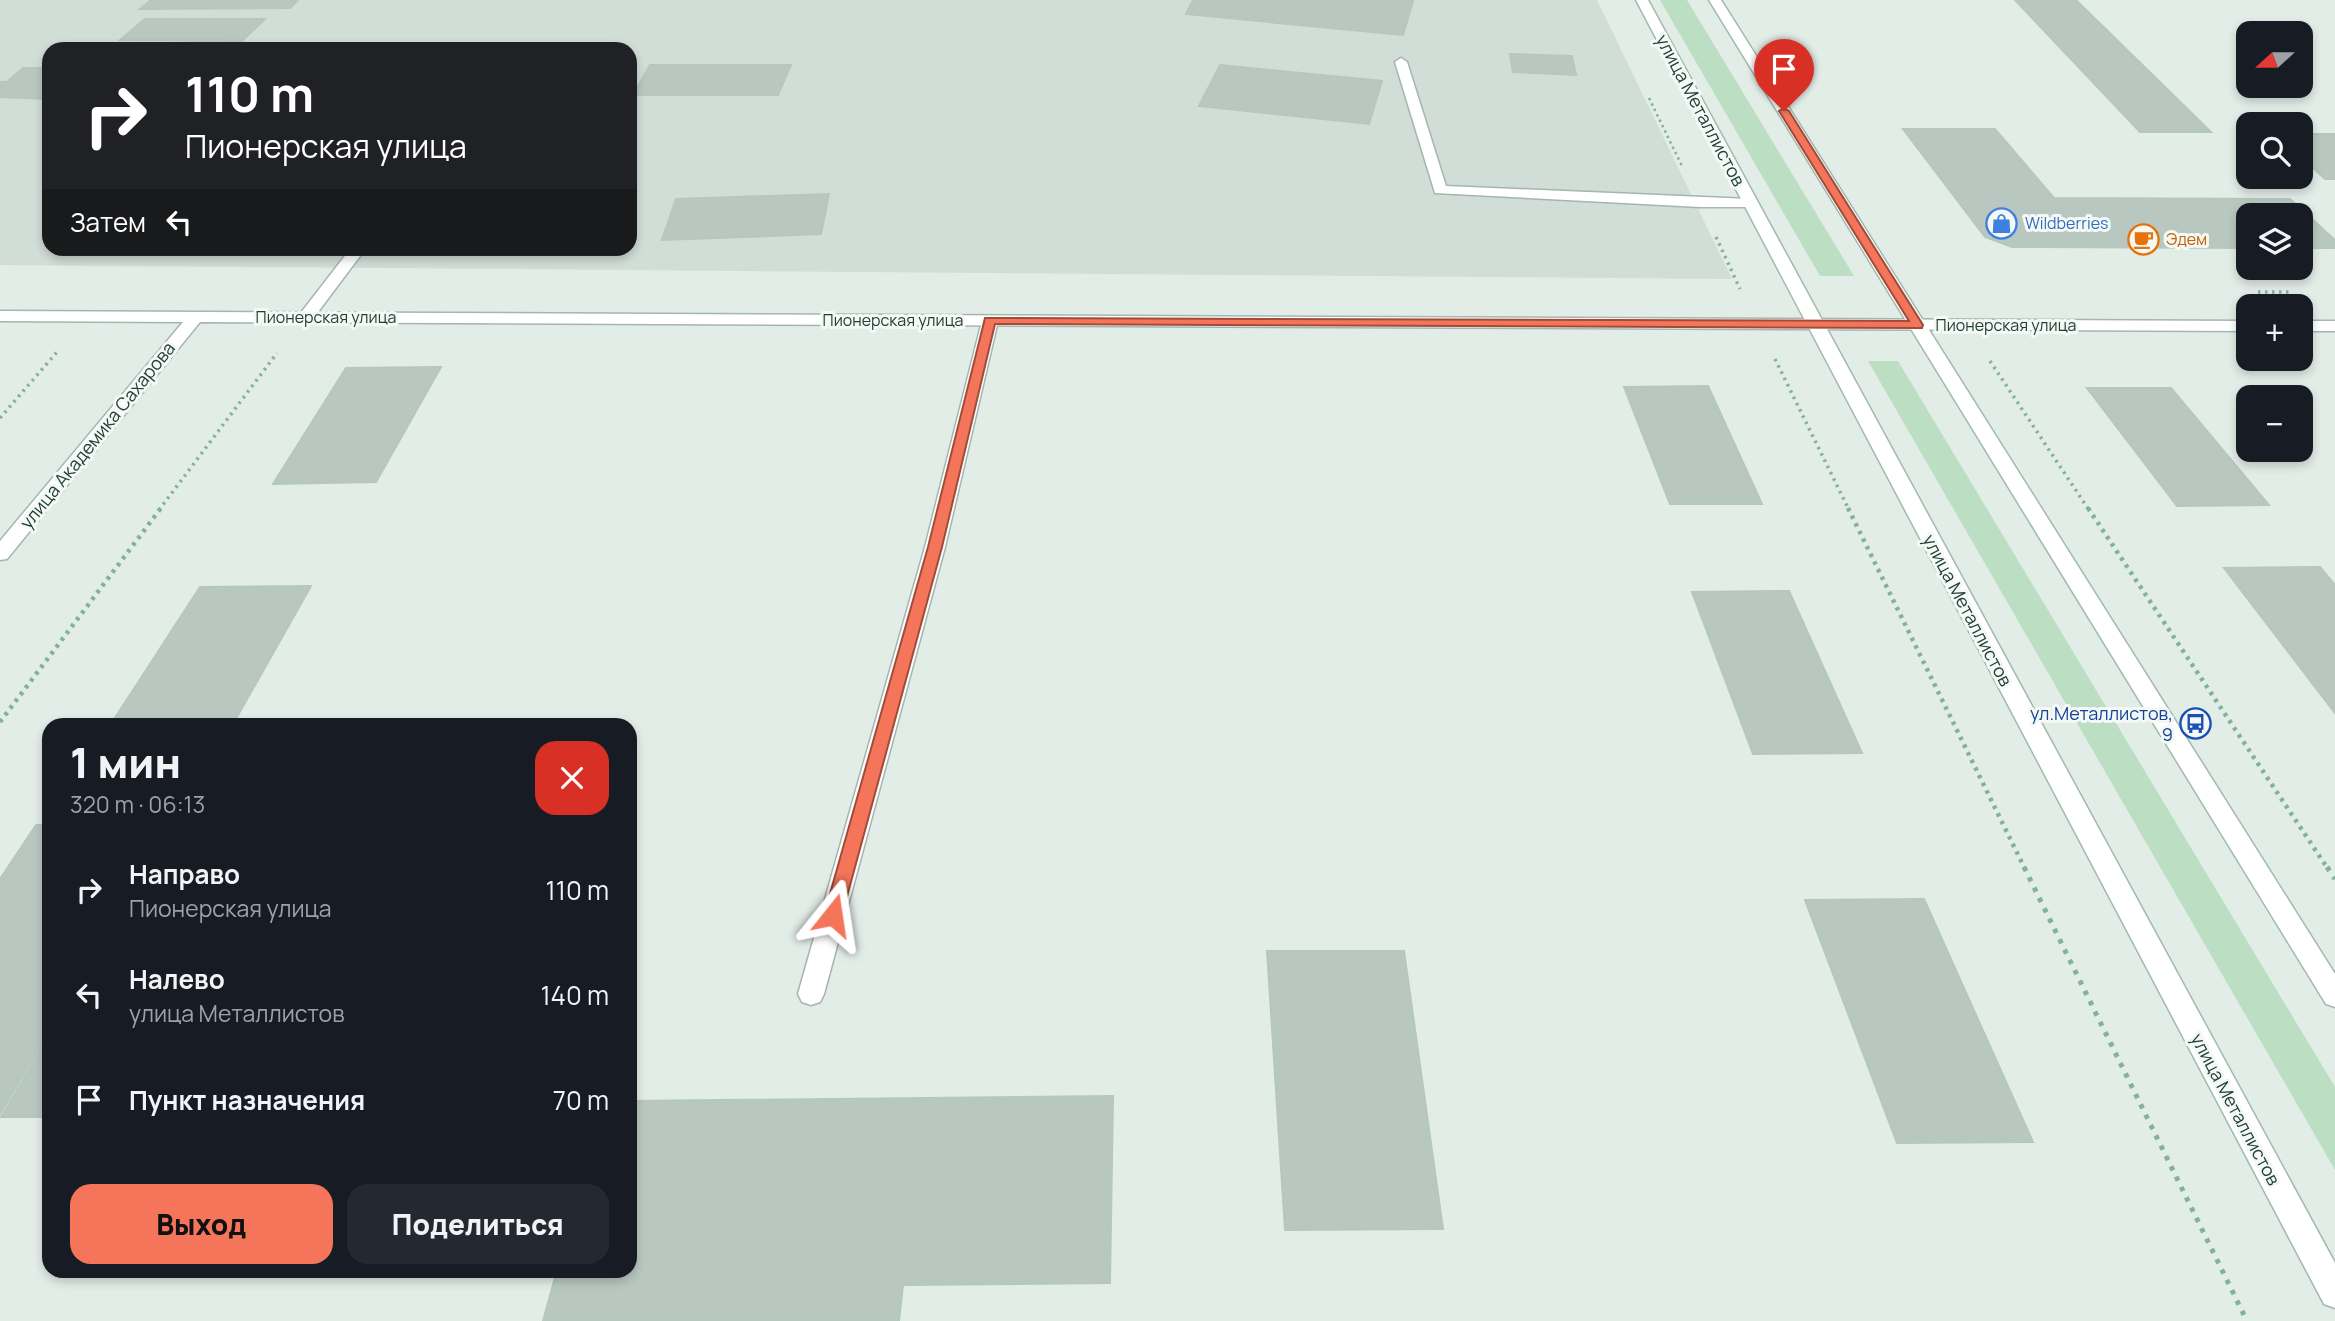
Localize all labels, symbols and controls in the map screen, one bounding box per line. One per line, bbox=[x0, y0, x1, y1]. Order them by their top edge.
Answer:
north arrow bbox=[2236, 21, 2314, 98]
map controls bbox=[2236, 21, 2313, 462]
street label: улица Металлистов bbox=[1651, 30, 1751, 190]
pin bbox=[1754, 39, 1814, 111]
icon: arrive bbox=[1765, 50, 1803, 88]
text: 110 m bbox=[185, 60, 314, 127]
icon: right bbox=[70, 70, 161, 161]
button: search bbox=[2236, 112, 2313, 189]
text: Пионерская улица bbox=[185, 124, 467, 168]
icon: left bbox=[160, 203, 198, 241]
button: layers bbox=[2236, 203, 2313, 280]
text: Затем bbox=[70, 204, 146, 240]
shop icon: Wildberries bbox=[1985, 206, 2019, 240]
place label: Wildberries bbox=[2025, 212, 2108, 234]
cafe icon: Эдем bbox=[2126, 222, 2160, 256]
place label: Эдем bbox=[2166, 228, 2207, 250]
button: + bbox=[2236, 294, 2313, 371]
street label: Пионерская улица bbox=[256, 306, 396, 328]
street label: Пионерская улица bbox=[823, 309, 963, 331]
street label: Пионерская улица bbox=[1936, 314, 2076, 336]
street label: улица Академика Сахарова bbox=[14, 337, 180, 533]
button: − bbox=[2236, 385, 2313, 462]
street label: улица Металлистов bbox=[1918, 530, 2018, 690]
place label: ул.Металлистов, 9 bbox=[2030, 701, 2173, 746]
bus stop icon: ул.Металлистов, 9 bbox=[2179, 706, 2213, 740]
text: 1 мин bbox=[70, 733, 181, 791]
button: close bbox=[535, 741, 609, 815]
text: 320 m · 06:13 bbox=[70, 788, 205, 820]
text: Направо bbox=[129, 856, 240, 892]
icon: right bbox=[70, 871, 108, 909]
text: 110 m bbox=[546, 872, 609, 908]
position arrow bbox=[796, 878, 870, 952]
text: Пионерская улица bbox=[129, 892, 331, 924]
text: Налево bbox=[129, 961, 225, 997]
icon: left bbox=[70, 976, 108, 1014]
text: 140 m bbox=[540, 977, 609, 1013]
text: улица Металлистов bbox=[129, 997, 345, 1029]
street label: улица Металлистов bbox=[2186, 1029, 2286, 1189]
icon: arrive bbox=[70, 1081, 108, 1119]
text: Пункт назначения bbox=[129, 1082, 365, 1118]
text: 70 m bbox=[553, 1082, 609, 1118]
button: Выход bbox=[70, 1184, 333, 1264]
button: Поделиться bbox=[347, 1184, 609, 1264]

